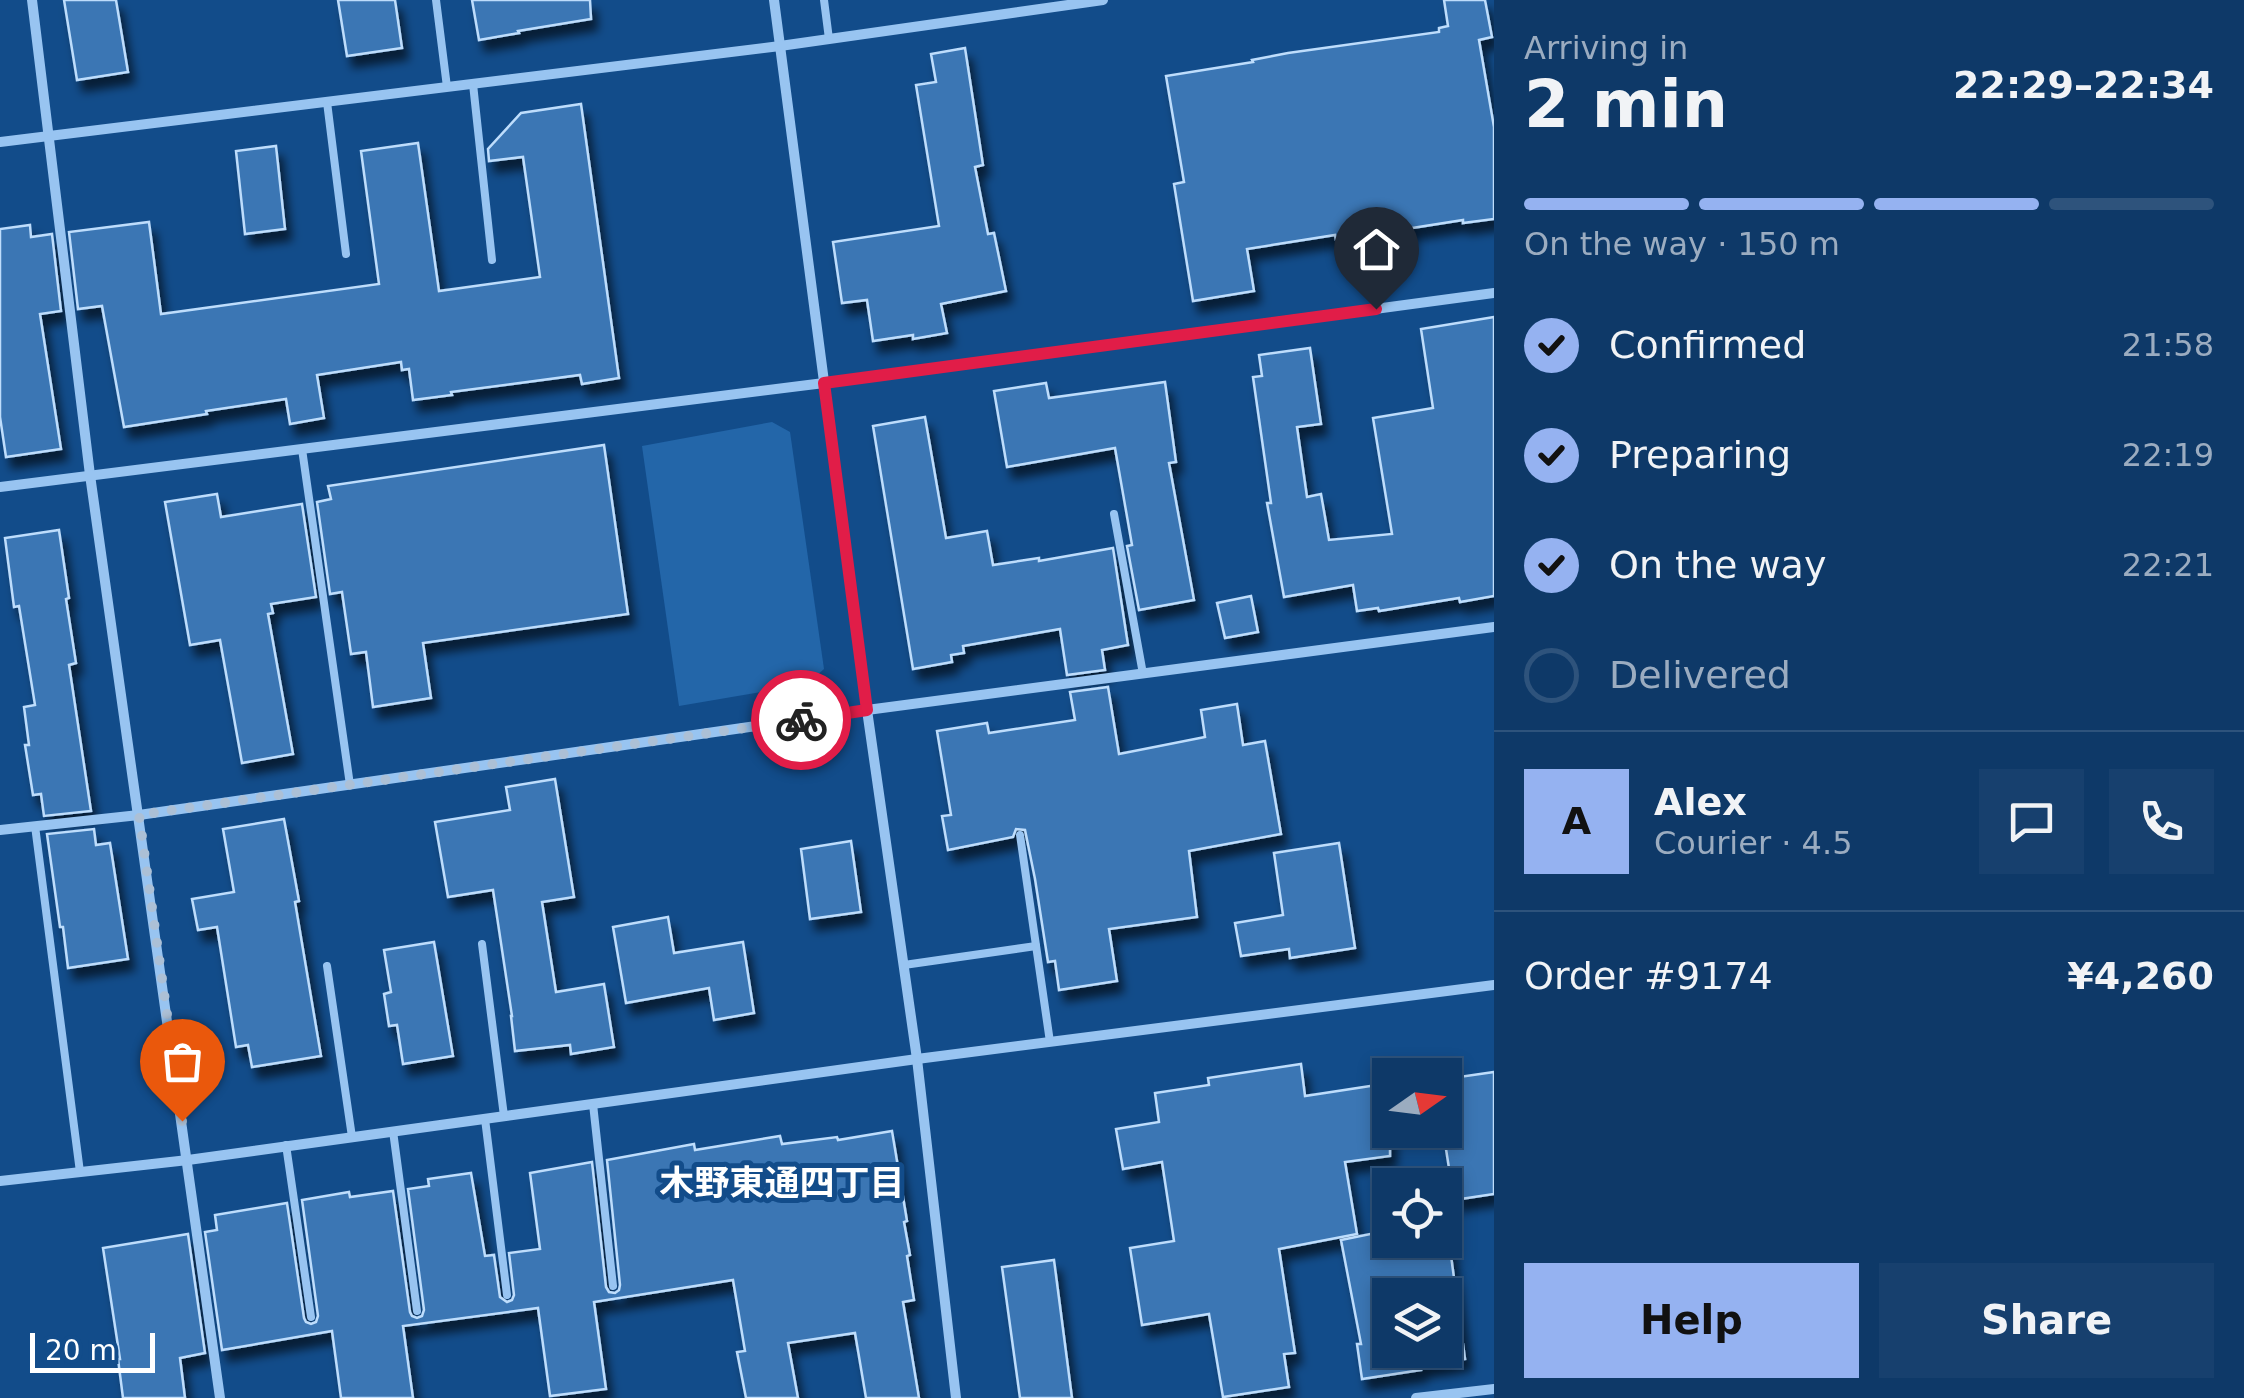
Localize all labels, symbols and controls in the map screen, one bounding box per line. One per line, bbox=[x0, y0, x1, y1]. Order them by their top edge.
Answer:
text: Arriving in bbox=[1524, 29, 1688, 67]
text: 22:29–22:34 bbox=[1953, 63, 2214, 107]
text: 2 min bbox=[1524, 67, 1728, 142]
pin bbox=[1334, 207, 1419, 310]
icon: home bbox=[1349, 222, 1404, 277]
text: On the way · 150 m bbox=[1524, 225, 1840, 263]
icon: check bbox=[1524, 318, 1579, 373]
text: Confirmed bbox=[1609, 323, 1806, 367]
text: 21:58 bbox=[2122, 326, 2214, 364]
icon: check bbox=[1524, 428, 1579, 483]
text: Preparing bbox=[1609, 433, 1791, 477]
text: 22:19 bbox=[2122, 436, 2214, 474]
icon: check bbox=[1524, 538, 1579, 593]
text: On the way bbox=[1609, 543, 1826, 587]
text: 22:21 bbox=[2122, 546, 2214, 584]
text: Delivered bbox=[1609, 653, 1791, 697]
courier bbox=[751, 670, 851, 770]
icon: bike bbox=[774, 693, 829, 748]
button: chat bbox=[1979, 769, 2084, 874]
button: phone bbox=[2109, 769, 2214, 874]
text: Alex bbox=[1654, 780, 1747, 824]
text: A bbox=[1562, 799, 1591, 843]
text: Courier · 4.5 bbox=[1654, 824, 1853, 862]
text: Order #9174 bbox=[1524, 954, 1773, 998]
text: ¥4,260 bbox=[2067, 954, 2214, 998]
pin bbox=[140, 1019, 225, 1122]
icon: bag bbox=[155, 1034, 210, 1089]
north arrow bbox=[1372, 1058, 1462, 1148]
map controls bbox=[1372, 1058, 1462, 1368]
district label: 木野東通四丁目 bbox=[659, 1163, 905, 1203]
button: locate bbox=[1372, 1168, 1462, 1258]
button: Help bbox=[1524, 1263, 1859, 1378]
button: Share bbox=[1879, 1263, 2214, 1378]
button: layers bbox=[1372, 1278, 1462, 1368]
scale bar bbox=[30, 1328, 155, 1372]
text: 20 m bbox=[45, 1334, 117, 1367]

